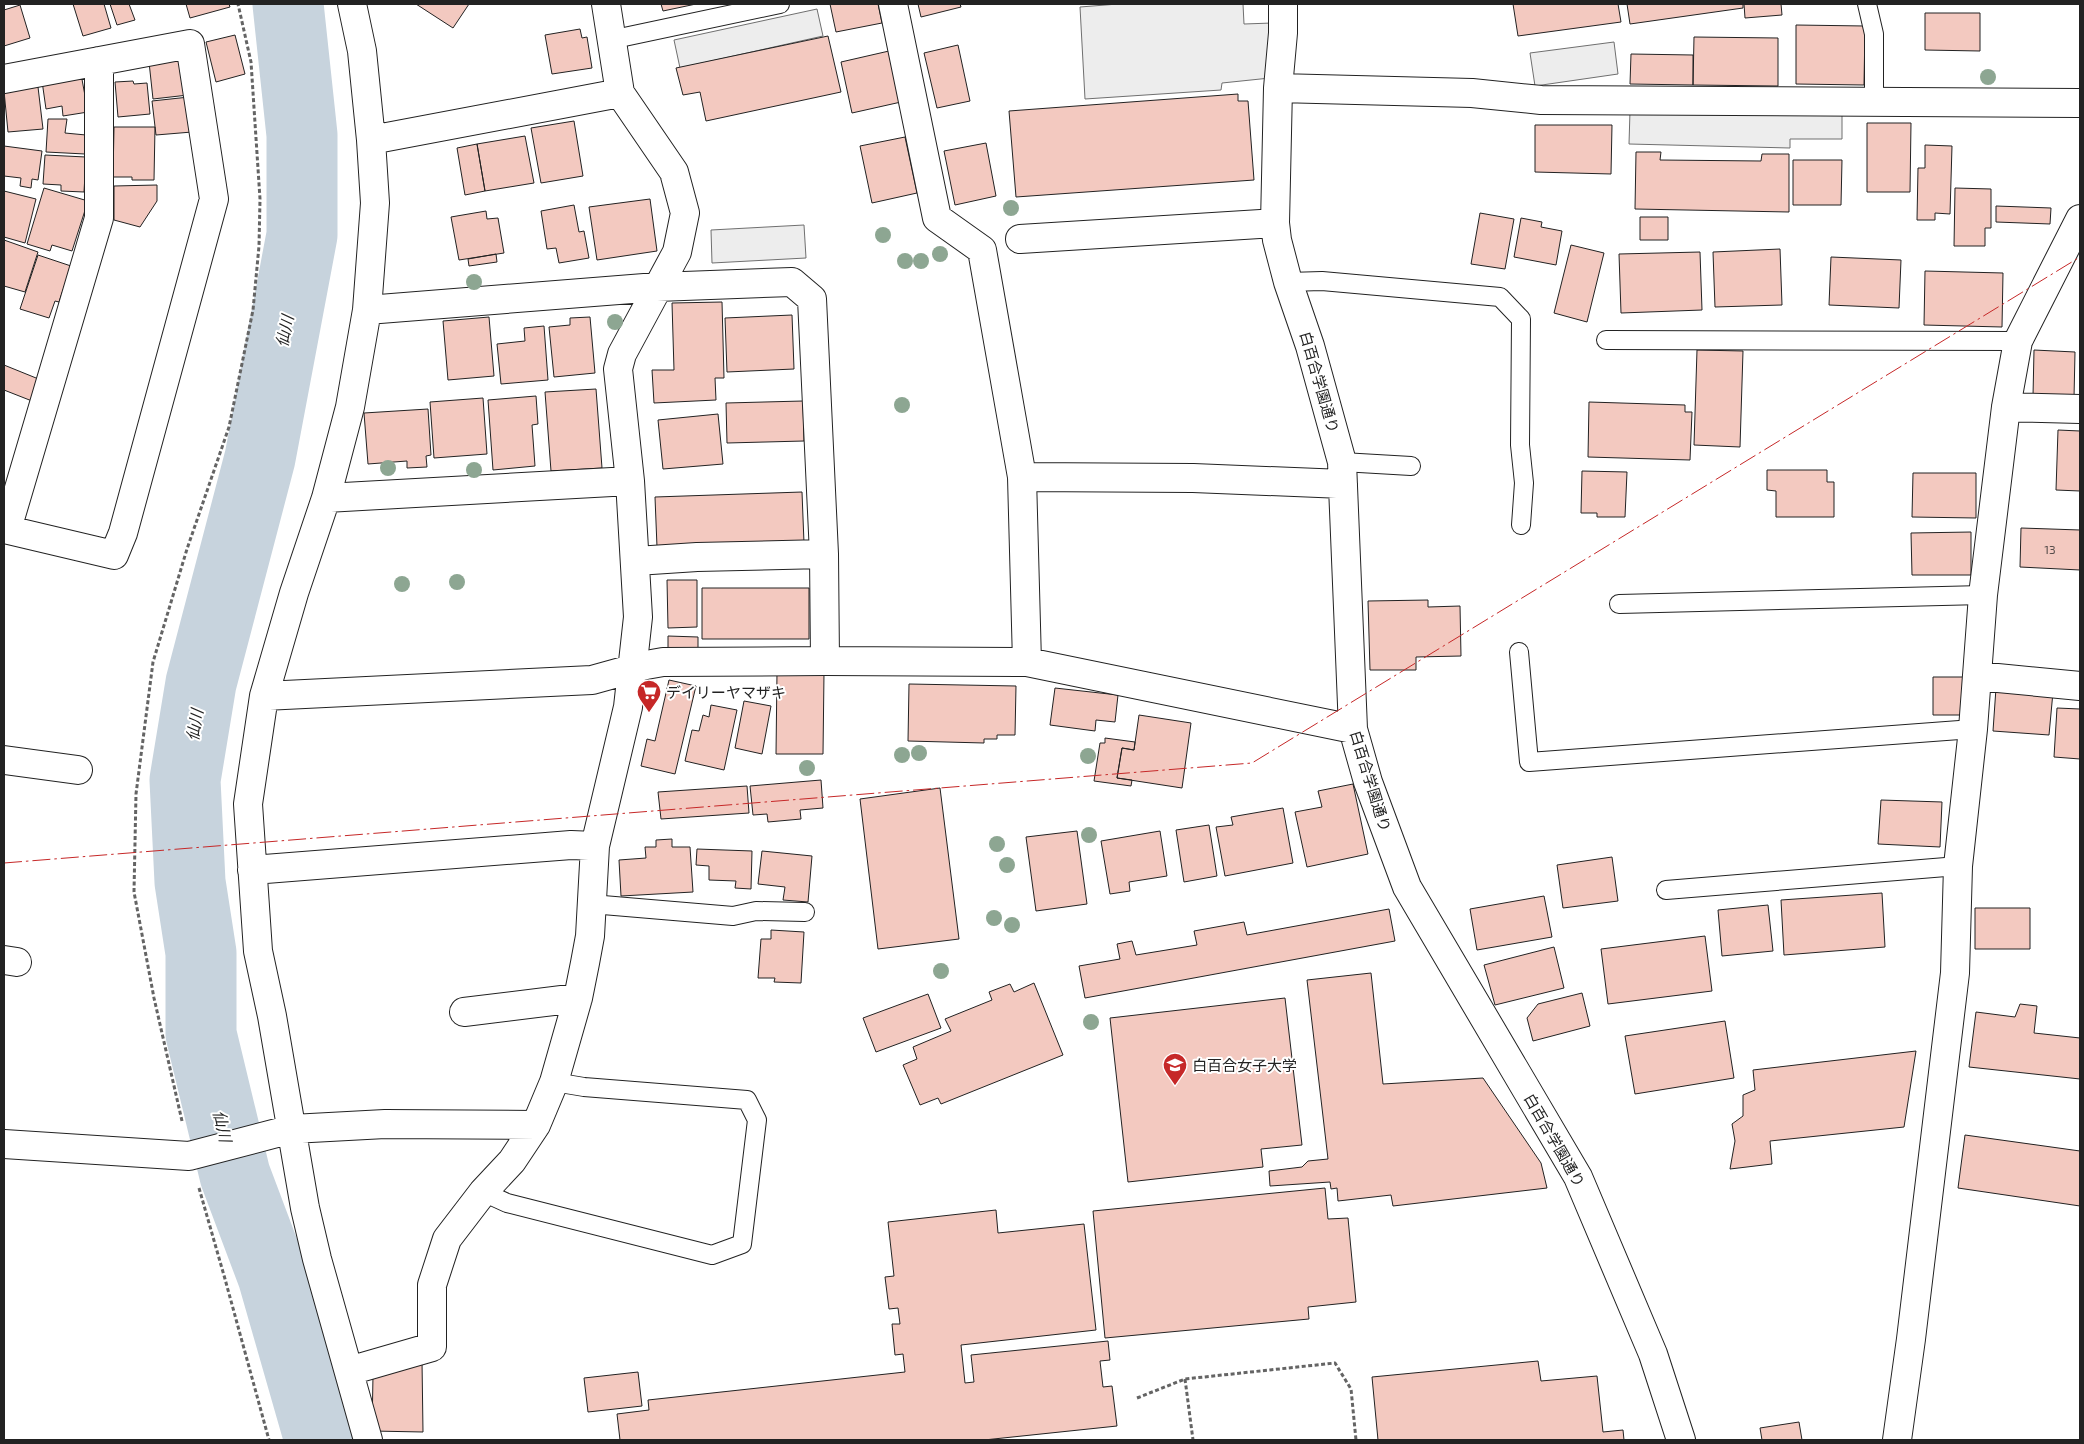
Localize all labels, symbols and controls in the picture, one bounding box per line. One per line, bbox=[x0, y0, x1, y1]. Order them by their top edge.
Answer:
water label: 仙川 bbox=[272, 312, 297, 349]
street label: 白百合学園通り bbox=[1297, 329, 1343, 435]
house number: 13 bbox=[2044, 542, 2056, 556]
supermarket icon: デイリーヤマザキ bbox=[636, 679, 662, 713]
place label: デイリーヤマザキ bbox=[666, 683, 786, 701]
water label: 仙川 bbox=[182, 706, 206, 742]
street label: 白百合学園通り bbox=[1347, 728, 1395, 834]
school or university icon: 白百合女子大学 bbox=[1162, 1052, 1188, 1086]
place label: 白百合女子大学 bbox=[1192, 1056, 1297, 1074]
street label: 白百合学園通り bbox=[1521, 1090, 1589, 1190]
water label: 仙川 bbox=[210, 1108, 236, 1146]

